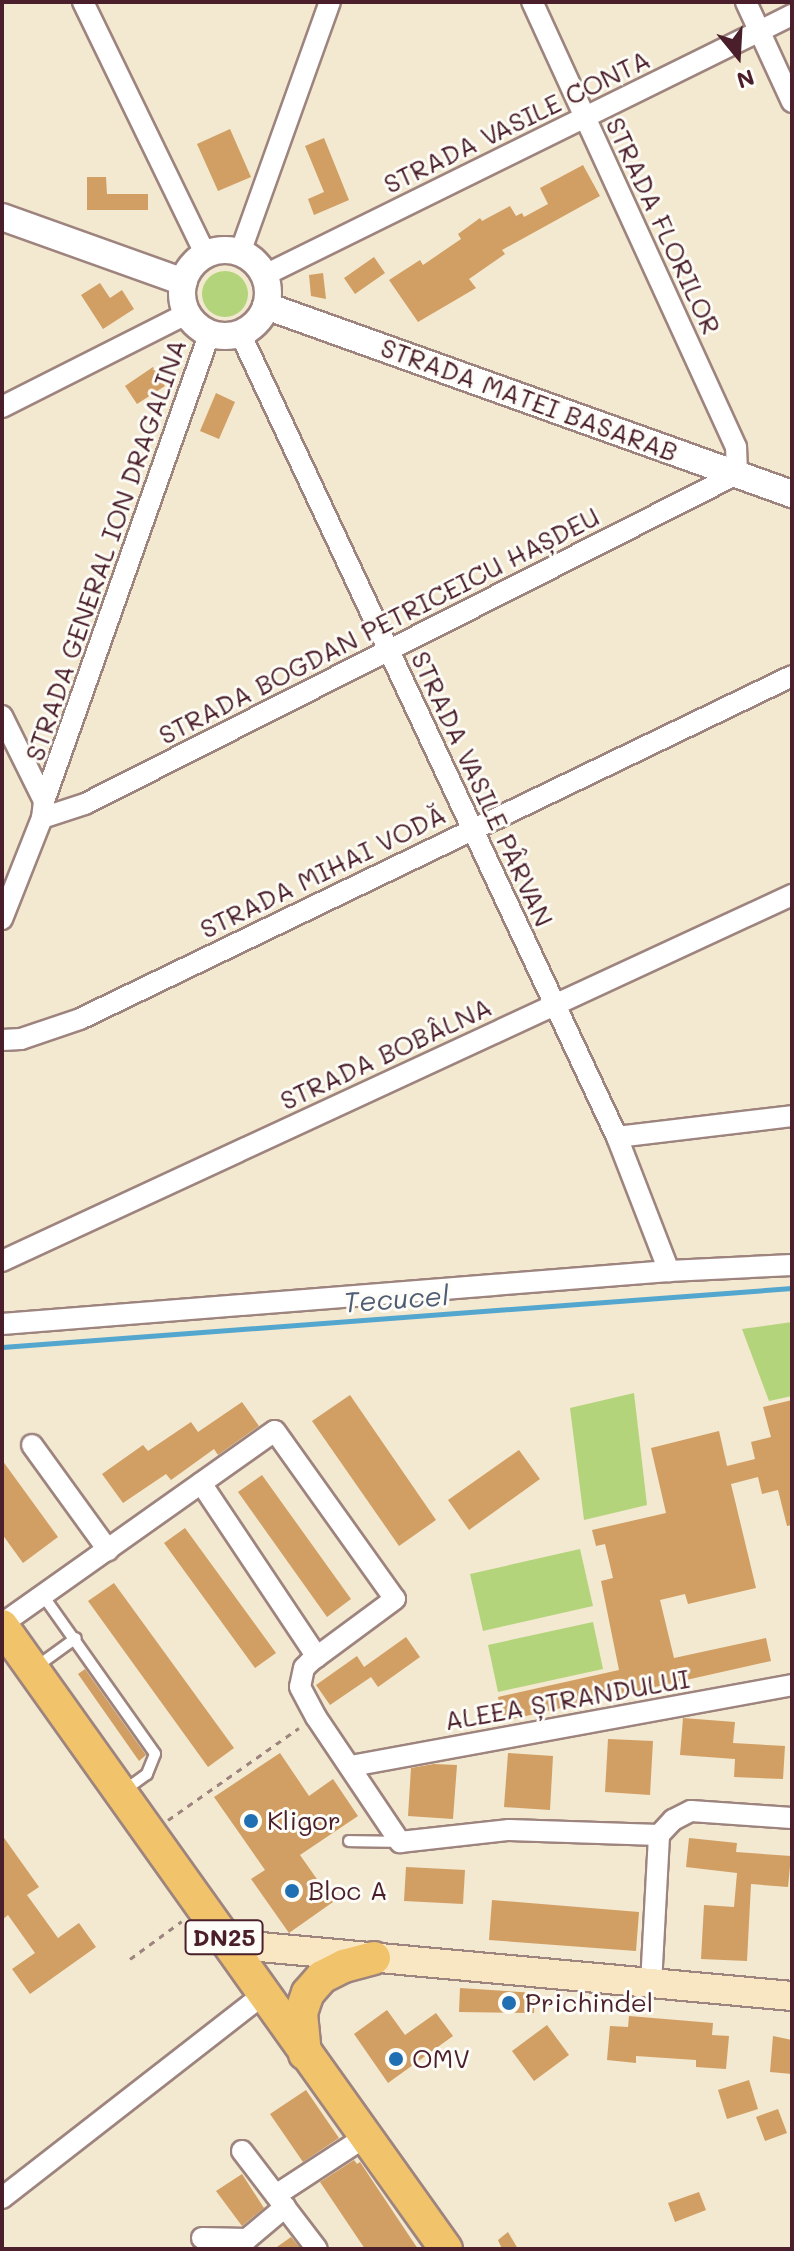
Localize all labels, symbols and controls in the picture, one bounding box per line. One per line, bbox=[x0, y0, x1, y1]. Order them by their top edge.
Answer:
north arrow bbox=[698, 16, 778, 96]
street label: STRADA VASILE CONTA bbox=[379, 44, 655, 200]
text: N bbox=[733, 63, 758, 96]
street label: STRADA FLORILOR bbox=[599, 113, 727, 339]
street label: STRADA MATEI BASARAB bbox=[376, 332, 682, 468]
street label: STRADA GENERAL ION DRAGALINA bbox=[19, 335, 193, 765]
street label: STRADA BOGDAN PETRICEICU HAȘDEU bbox=[154, 501, 604, 751]
street label: STRADA VASILE PÂRVAN bbox=[404, 646, 560, 932]
street label: STRADA MIHAI VODĂ bbox=[195, 799, 451, 945]
street label: STRADA BOBÂLNA bbox=[275, 991, 497, 1117]
water label: Tecucel bbox=[342, 1278, 450, 1318]
street label: ALEEA ȘTRANDULUI bbox=[442, 1663, 692, 1737]
place label: Kligor bbox=[267, 1805, 341, 1837]
marker: Kligor bbox=[242, 1812, 260, 1830]
place label: Bloc A bbox=[308, 1875, 388, 1907]
marker: Bloc A bbox=[283, 1882, 301, 1900]
road number: DN25 bbox=[184, 1917, 264, 1957]
place label: Prichindel bbox=[525, 1987, 653, 2019]
marker: Prichindel bbox=[500, 1994, 518, 2012]
place label: OMV bbox=[412, 2043, 470, 2075]
marker: OMV bbox=[387, 2050, 405, 2068]

